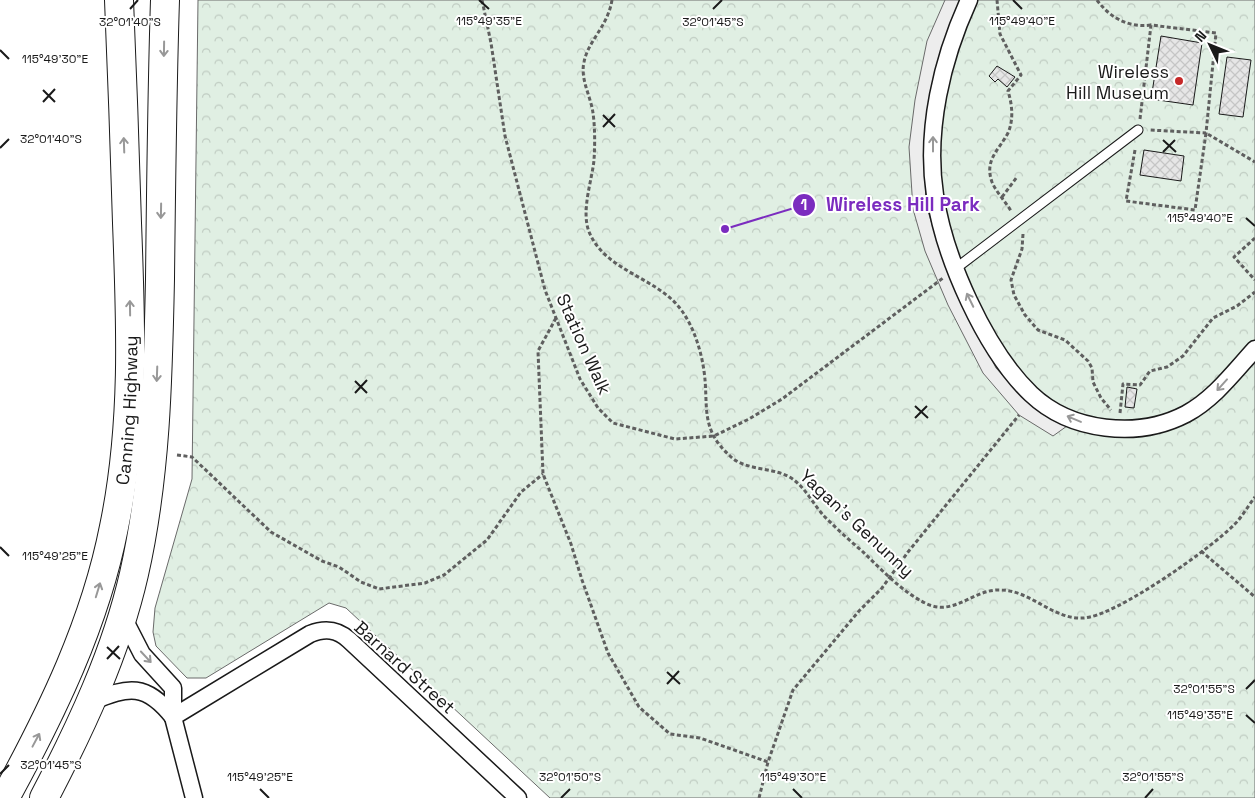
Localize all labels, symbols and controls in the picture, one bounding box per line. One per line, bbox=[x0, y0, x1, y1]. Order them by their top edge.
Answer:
text: 115°49'35"E bbox=[456, 13, 522, 29]
text: 115°49'40"E bbox=[989, 13, 1055, 29]
text: 32°01'40"S bbox=[99, 14, 161, 30]
text: 32°01'45"S bbox=[682, 14, 744, 30]
north arrow bbox=[1185, 20, 1235, 70]
text: N bbox=[1191, 27, 1210, 46]
one-way arrow bbox=[159, 40, 168, 56]
text: 115°49'30"E bbox=[22, 51, 88, 67]
place label: Wireless Hill Museum bbox=[1066, 60, 1169, 104]
marker: Wireless Hill Museum bbox=[1173, 75, 1185, 87]
text: 32°01'40"S bbox=[20, 131, 82, 147]
one-way arrow bbox=[928, 136, 938, 152]
one-way arrow bbox=[120, 138, 129, 154]
callout: Wireless Hill Park bbox=[791, 188, 990, 222]
text: Wireless Hill Park bbox=[826, 192, 980, 217]
text: 1 bbox=[801, 195, 807, 214]
one-way arrow bbox=[156, 202, 166, 219]
text: 115°49'40"E bbox=[1167, 210, 1233, 226]
street label: Station Walk bbox=[551, 290, 617, 398]
one-way arrow bbox=[965, 293, 974, 308]
one-way arrow bbox=[125, 300, 135, 316]
street label: Canning Highway bbox=[110, 335, 142, 486]
one-way arrow bbox=[152, 365, 162, 381]
one-way arrow bbox=[1216, 379, 1228, 392]
one-way arrow bbox=[1067, 413, 1082, 423]
street label: Yagan's Genunny bbox=[795, 464, 919, 582]
text: 115°49'25"E bbox=[22, 548, 88, 564]
one-way arrow bbox=[94, 582, 104, 598]
street label: Barnard Street bbox=[350, 616, 460, 718]
one-way arrow bbox=[140, 651, 152, 664]
text: 32°01'55"S bbox=[1173, 681, 1235, 697]
text: 115°49'35"E bbox=[1167, 707, 1233, 723]
one-way arrow bbox=[31, 732, 41, 747]
text: 32°01'45"S bbox=[20, 757, 82, 773]
text: 115°49'25"E bbox=[227, 769, 293, 785]
text: 32°01'50"S bbox=[539, 769, 601, 785]
text: 115°49'30"E bbox=[760, 769, 826, 785]
text: 32°01'55"S bbox=[1122, 769, 1184, 785]

